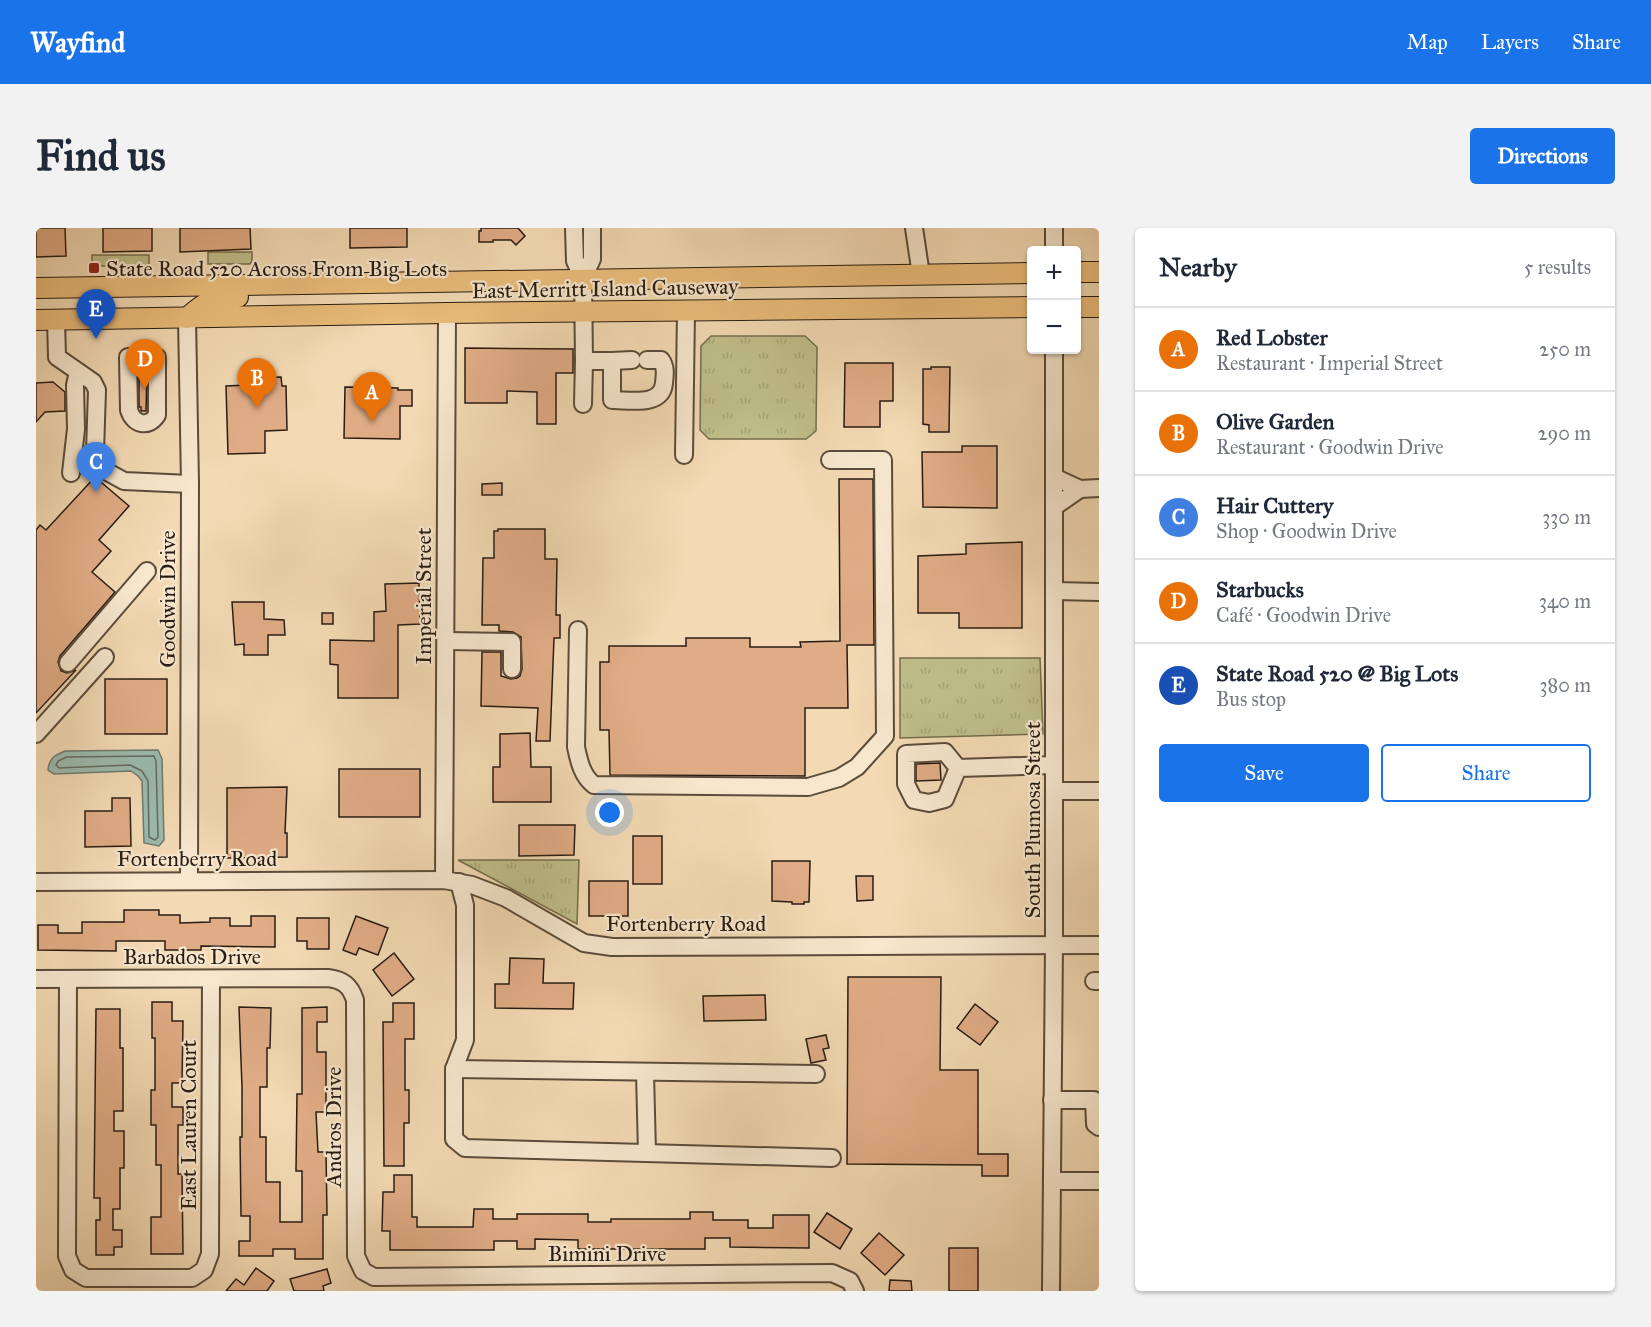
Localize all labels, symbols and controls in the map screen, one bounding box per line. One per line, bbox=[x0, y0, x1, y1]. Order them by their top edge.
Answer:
text: Wayfind bbox=[30, 25, 125, 60]
text: Map bbox=[1407, 29, 1448, 55]
text: Layers bbox=[1481, 29, 1539, 55]
text: Share bbox=[1572, 29, 1621, 55]
button: Directions bbox=[1470, 128, 1615, 184]
text: Find us bbox=[36, 130, 166, 182]
map controls bbox=[1027, 246, 1081, 354]
button: + bbox=[1027, 246, 1081, 300]
text: Nearby bbox=[1159, 251, 1237, 283]
place label: State Road 520 Across From Big Lots bbox=[106, 255, 447, 282]
text: 5 results bbox=[1524, 255, 1591, 279]
marker: State Road 520 Across From Big Lots bbox=[87, 261, 101, 275]
street label: East Merritt Island Causeway bbox=[471, 273, 739, 304]
pin: E bbox=[76, 290, 116, 339]
button: − bbox=[1027, 300, 1081, 354]
text: Red Lobster bbox=[1216, 324, 1328, 351]
text: A bbox=[1172, 337, 1185, 361]
text: 250 m bbox=[1539, 337, 1591, 361]
pin: D bbox=[126, 340, 164, 389]
text: Restaurant · Imperial Street bbox=[1216, 351, 1443, 375]
pin: B bbox=[238, 358, 276, 408]
pin: A bbox=[352, 372, 392, 422]
text: Olive Garden bbox=[1216, 408, 1334, 435]
text: B bbox=[1172, 421, 1185, 445]
text: 290 m bbox=[1538, 421, 1591, 445]
text: Restaurant · Goodwin Drive bbox=[1216, 435, 1444, 459]
pin: C bbox=[76, 442, 116, 492]
text: Hair Cuttery bbox=[1216, 492, 1333, 519]
text: C bbox=[1172, 505, 1185, 529]
text: 330 m bbox=[1542, 505, 1591, 529]
text: Shop · Goodwin Drive bbox=[1216, 519, 1397, 543]
street label: Imperial Street bbox=[410, 527, 437, 665]
street label: Goodwin Drive bbox=[154, 530, 181, 668]
text: Starbucks bbox=[1216, 576, 1304, 603]
text: D bbox=[1171, 589, 1186, 613]
text: 340 m bbox=[1539, 589, 1591, 613]
text: Café · Goodwin Drive bbox=[1216, 603, 1391, 627]
text: State Road 520 @ Big Lots bbox=[1216, 660, 1458, 687]
text: E bbox=[1171, 673, 1186, 697]
text: 380 m bbox=[1540, 673, 1591, 697]
text: Bus stop bbox=[1216, 687, 1286, 711]
street label: South Plumosa Street bbox=[1019, 721, 1046, 918]
button: Save bbox=[1159, 744, 1369, 802]
button: Share bbox=[1381, 744, 1591, 802]
your location bbox=[595, 798, 624, 827]
street label: Fortenberry Road bbox=[117, 845, 277, 872]
street label: Fortenberry Road bbox=[606, 910, 766, 937]
street label: Barbados Drive bbox=[123, 943, 261, 970]
street label: East Lauren Court bbox=[175, 1039, 202, 1210]
street label: Andros Drive bbox=[320, 1067, 347, 1188]
street label: Bimini Drive bbox=[548, 1240, 666, 1267]

